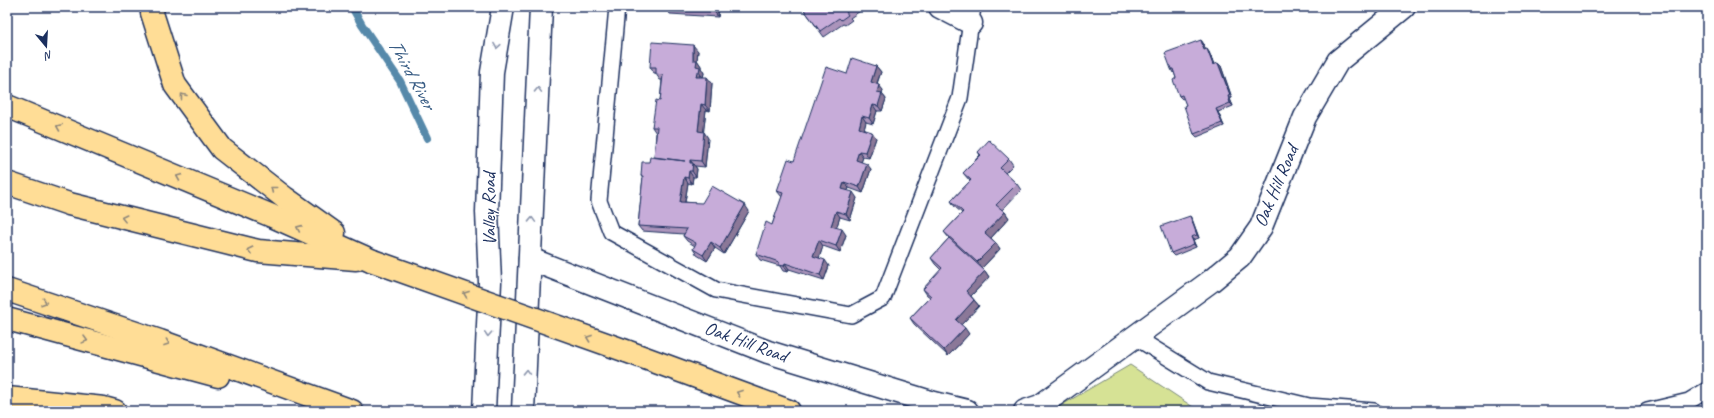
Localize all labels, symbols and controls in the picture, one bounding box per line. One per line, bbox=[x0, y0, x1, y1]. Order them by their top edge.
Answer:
north arrow bbox=[26, 26, 66, 66]
water label: Third River bbox=[383, 34, 443, 116]
one-way arrow bbox=[493, 42, 501, 49]
text: N bbox=[42, 48, 54, 64]
one-way arrow bbox=[533, 87, 542, 93]
one-way arrow bbox=[181, 94, 188, 101]
one-way arrow bbox=[56, 123, 63, 131]
street label: Oak Hill Road bbox=[1248, 138, 1305, 230]
street label: Valley Road bbox=[477, 169, 501, 245]
one-way arrow bbox=[175, 174, 183, 182]
one-way arrow bbox=[270, 186, 277, 193]
one-way arrow bbox=[121, 214, 128, 223]
one-way arrow bbox=[528, 217, 536, 223]
one-way arrow bbox=[295, 225, 303, 233]
one-way arrow bbox=[247, 246, 253, 254]
one-way arrow bbox=[463, 290, 470, 299]
one-way arrow bbox=[40, 297, 47, 306]
street label: Oak Hill Road bbox=[701, 316, 794, 369]
one-way arrow bbox=[483, 331, 492, 337]
one-way arrow bbox=[585, 334, 592, 342]
one-way arrow bbox=[81, 335, 88, 344]
one-way arrow bbox=[164, 339, 171, 347]
one-way arrow bbox=[522, 369, 530, 375]
one-way arrow bbox=[736, 389, 743, 397]

